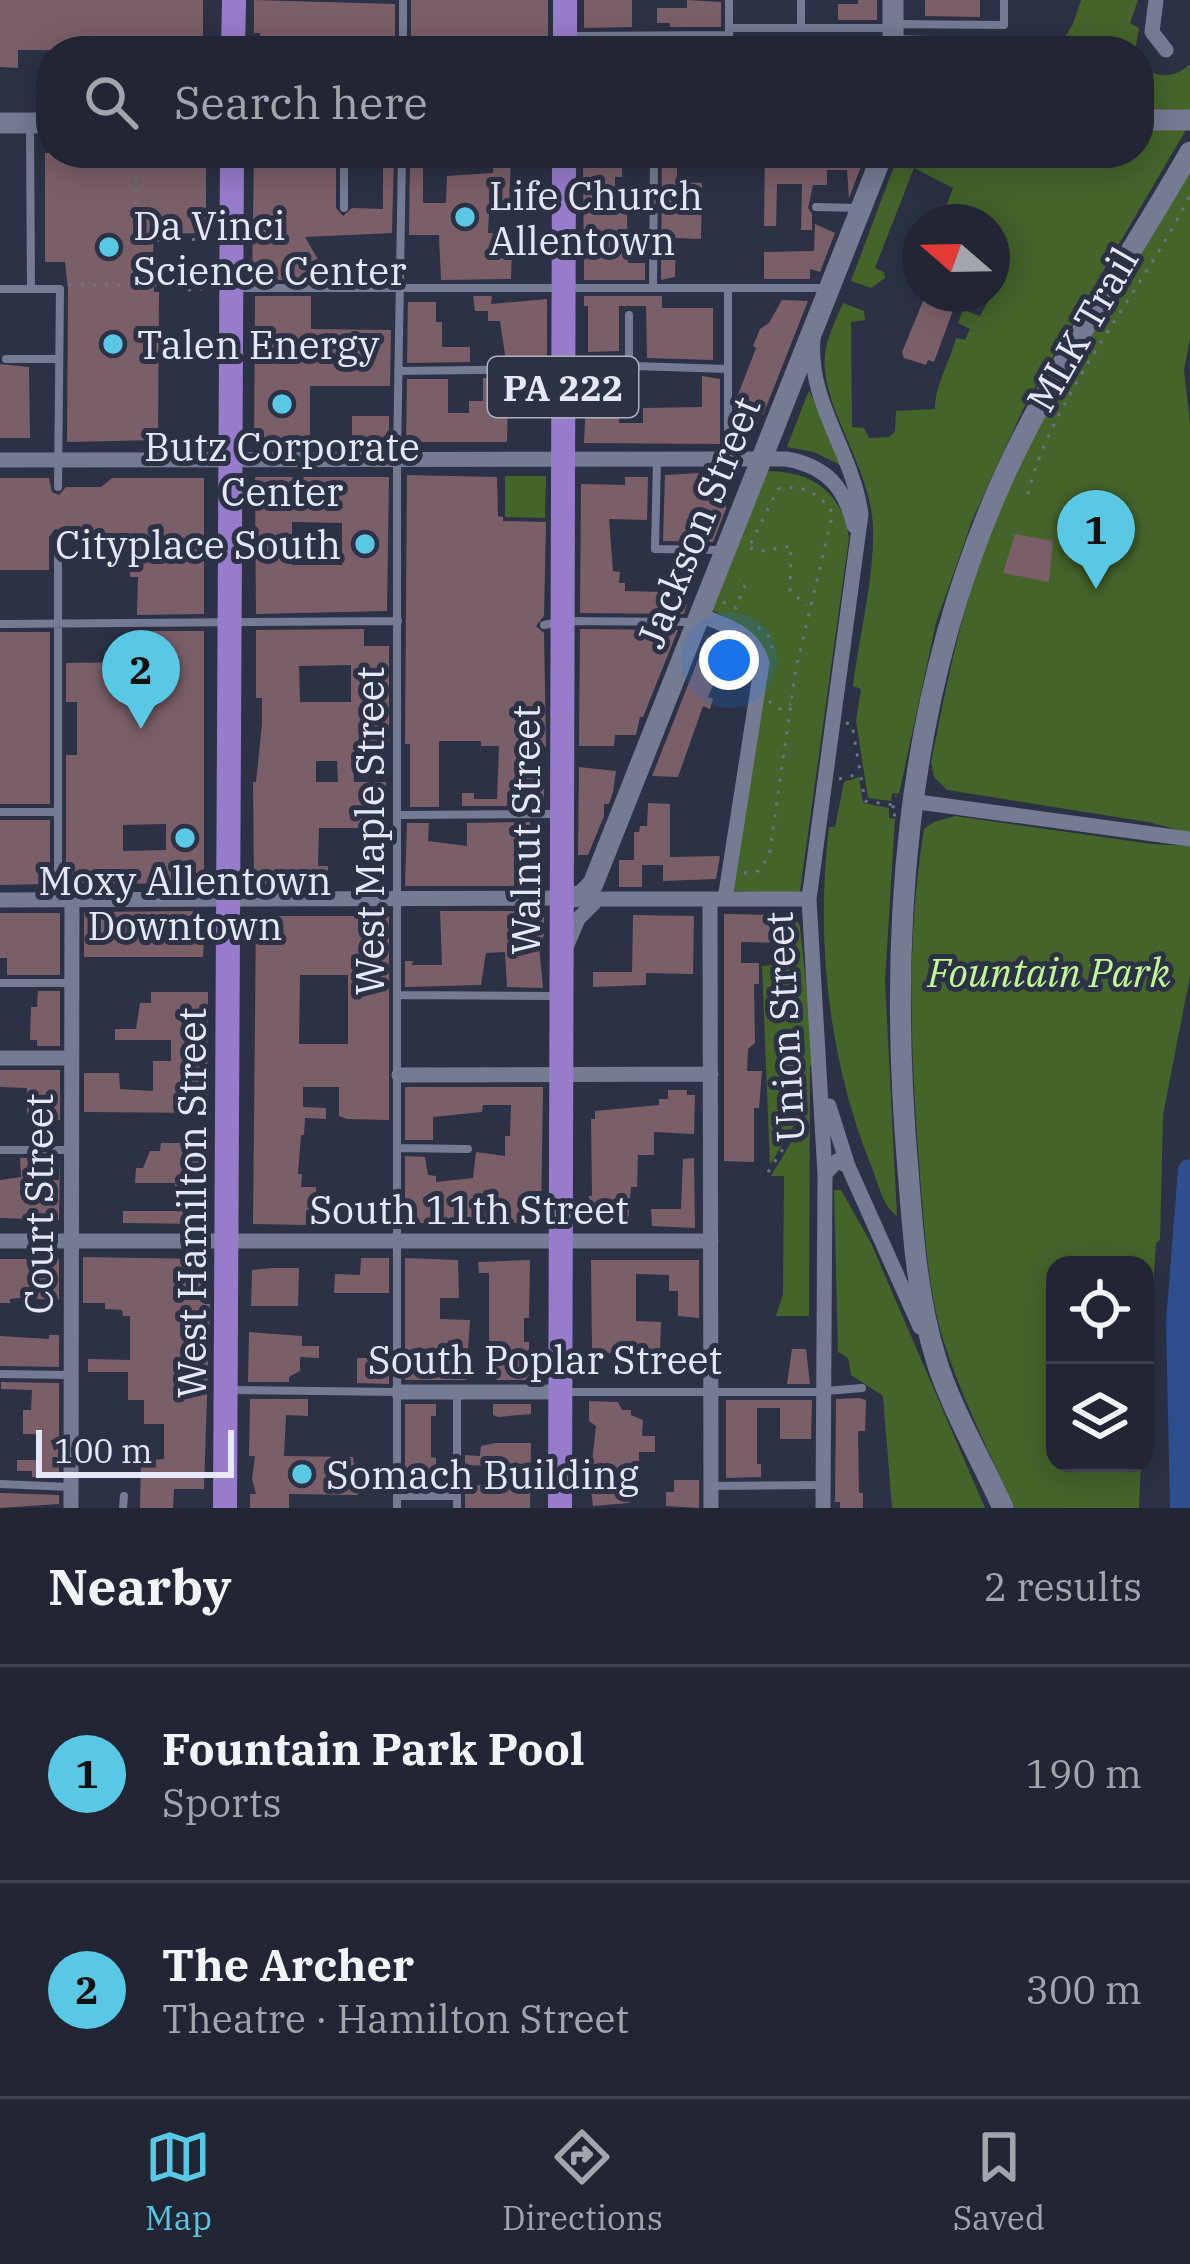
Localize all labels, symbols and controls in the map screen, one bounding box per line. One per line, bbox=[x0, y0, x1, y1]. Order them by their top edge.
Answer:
search box bbox=[36, 36, 1154, 168]
icon: search bbox=[78, 69, 144, 135]
text: Search here bbox=[174, 73, 428, 131]
place label: Life Church Allentown bbox=[489, 170, 703, 266]
place label: Da Vinci Science Center bbox=[133, 200, 407, 296]
marker: Life Church Allentown bbox=[452, 204, 478, 230]
north arrow bbox=[902, 204, 1010, 312]
marker: Da Vinci Science Center bbox=[96, 234, 122, 260]
street label: MLK Trail bbox=[1015, 238, 1149, 420]
place label: Talen Energy bbox=[137, 319, 379, 370]
marker: Talen Energy bbox=[100, 331, 126, 357]
road number: PA 222 bbox=[488, 357, 638, 417]
street label: Jackson Street bbox=[624, 389, 772, 655]
marker: Butz Corporate Center bbox=[269, 391, 295, 417]
place label: Butz Corporate Center bbox=[144, 421, 420, 517]
pin: 1 bbox=[1057, 490, 1135, 589]
place label: Cityplace South bbox=[55, 519, 341, 570]
marker: Cityplace South bbox=[352, 531, 378, 557]
pin: 2 bbox=[102, 630, 180, 729]
your location bbox=[699, 630, 759, 690]
street label: West Maple Street bbox=[344, 667, 395, 995]
street label: Walnut Street bbox=[500, 705, 551, 955]
marker: Moxy Allentown Downtown bbox=[172, 825, 198, 851]
place label: Moxy Allentown Downtown bbox=[38, 855, 332, 951]
street label: Union Street bbox=[752, 910, 816, 1144]
park label: Fountain Park bbox=[927, 947, 1171, 998]
street label: West Hamilton Street bbox=[166, 1008, 217, 1398]
street label: Court Street bbox=[13, 1093, 64, 1315]
street label: South 11th Street bbox=[309, 1184, 629, 1235]
map controls bbox=[1046, 1256, 1154, 1472]
button: locate bbox=[1046, 1256, 1154, 1364]
street label: South Poplar Street bbox=[368, 1334, 722, 1385]
button: layers bbox=[1046, 1364, 1154, 1472]
scale bar bbox=[36, 1424, 234, 1477]
text: 100 m bbox=[54, 1429, 153, 1472]
place label: Somach Building bbox=[326, 1449, 639, 1500]
marker: Somach Building bbox=[289, 1461, 315, 1487]
text: Nearby bbox=[48, 1553, 232, 1619]
text: 2 results bbox=[984, 1561, 1142, 1612]
text: Fountain Park Pool bbox=[162, 1719, 585, 1777]
text: 1 bbox=[75, 1748, 99, 1799]
text: 190 m bbox=[1026, 1748, 1142, 1799]
text: Sports bbox=[162, 1777, 282, 1828]
text: The Archer bbox=[162, 1935, 414, 1993]
text: 2 bbox=[75, 1964, 99, 2015]
text: 300 m bbox=[1026, 1964, 1142, 2015]
text: Theatre · Hamilton Street bbox=[162, 1993, 629, 2044]
tab: Map bbox=[145, 2124, 212, 2239]
tab: Directions bbox=[502, 2124, 663, 2239]
tab: Saved bbox=[953, 2124, 1045, 2239]

